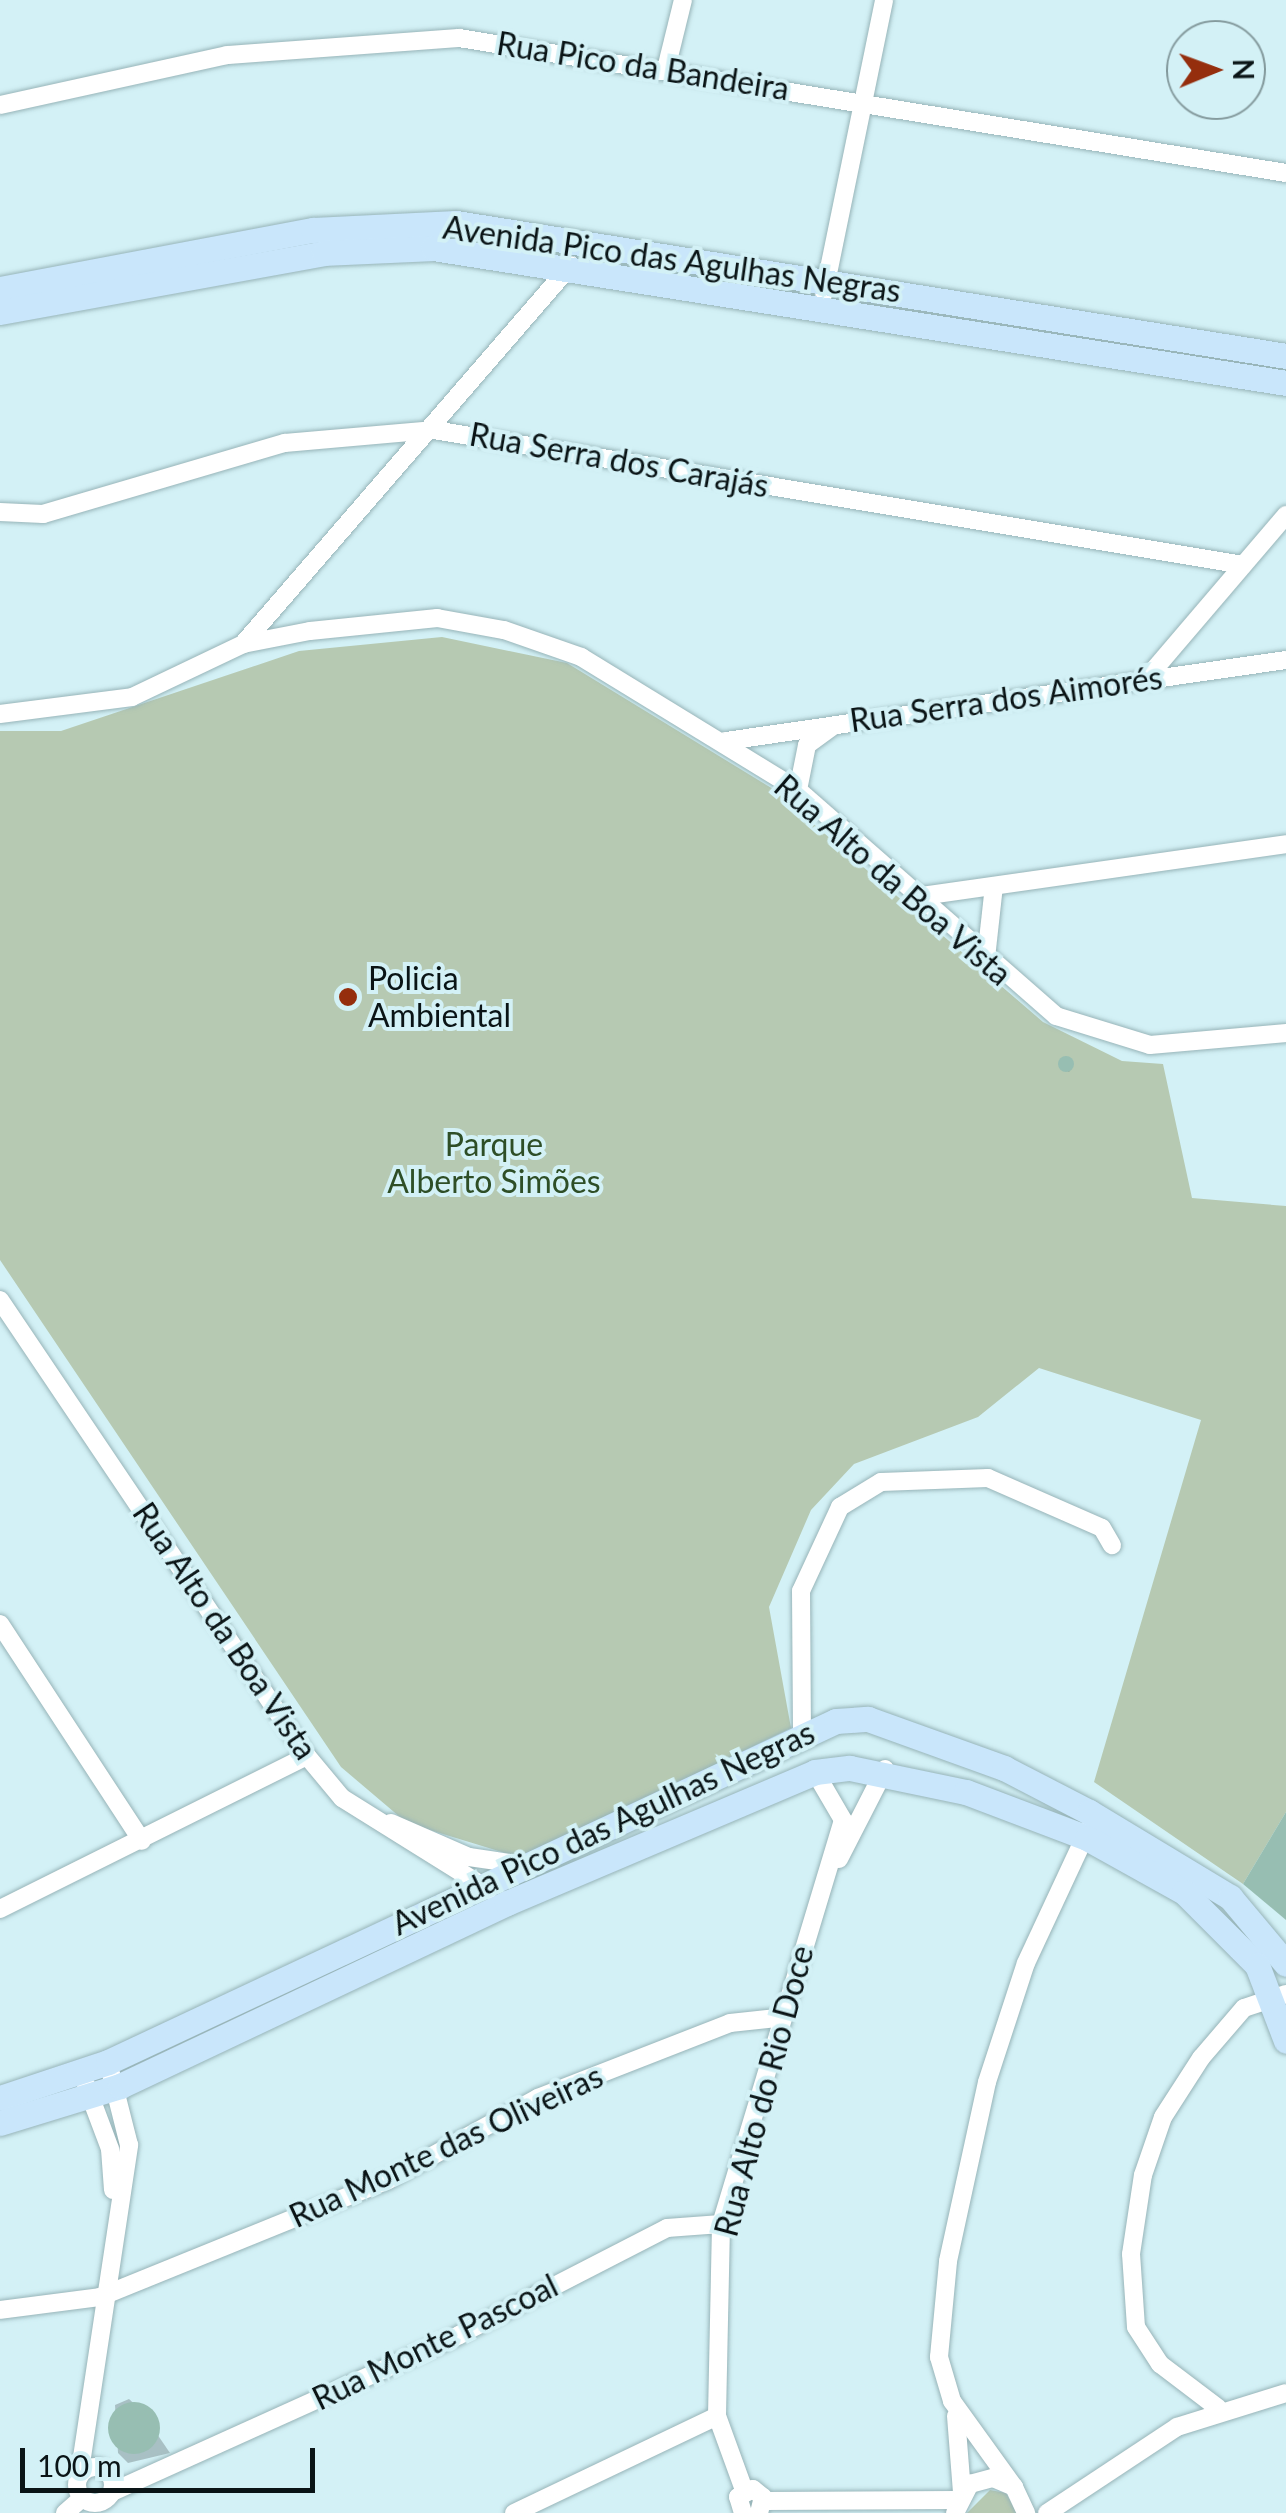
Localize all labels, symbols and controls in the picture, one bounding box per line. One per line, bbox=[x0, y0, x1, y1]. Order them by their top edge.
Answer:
north arrow bbox=[1166, 20, 1266, 120]
street label: Rua Pico da Bandeira bbox=[494, 24, 792, 108]
text: N bbox=[1227, 58, 1261, 81]
street label: Avenida Pico das Agulhas Negras bbox=[440, 208, 904, 310]
street label: Rua Serra dos Carajás bbox=[467, 415, 771, 505]
street label: Rua Serra dos Aimorés bbox=[847, 658, 1165, 740]
street label: Rua Alto da Boa Vista bbox=[766, 766, 1020, 994]
place label: Policia Ambiental bbox=[368, 960, 511, 1035]
marker: Policia Ambiental bbox=[337, 986, 359, 1008]
park label: Parque Alberto Simões bbox=[387, 1126, 601, 1201]
street label: Rua Alto da Boa Vista bbox=[124, 1494, 326, 1768]
street label: Avenida Pico das Agulhas Negras bbox=[385, 1713, 821, 1943]
street label: Rua Alto do Rio Doce bbox=[707, 1941, 821, 2241]
street label: Rua Monte das Oliveiras bbox=[283, 2057, 609, 2235]
street label: Rua Monte Pascoal bbox=[306, 2266, 564, 2418]
scale bar bbox=[25, 2428, 320, 2490]
text: 100 m bbox=[37, 2447, 122, 2483]

